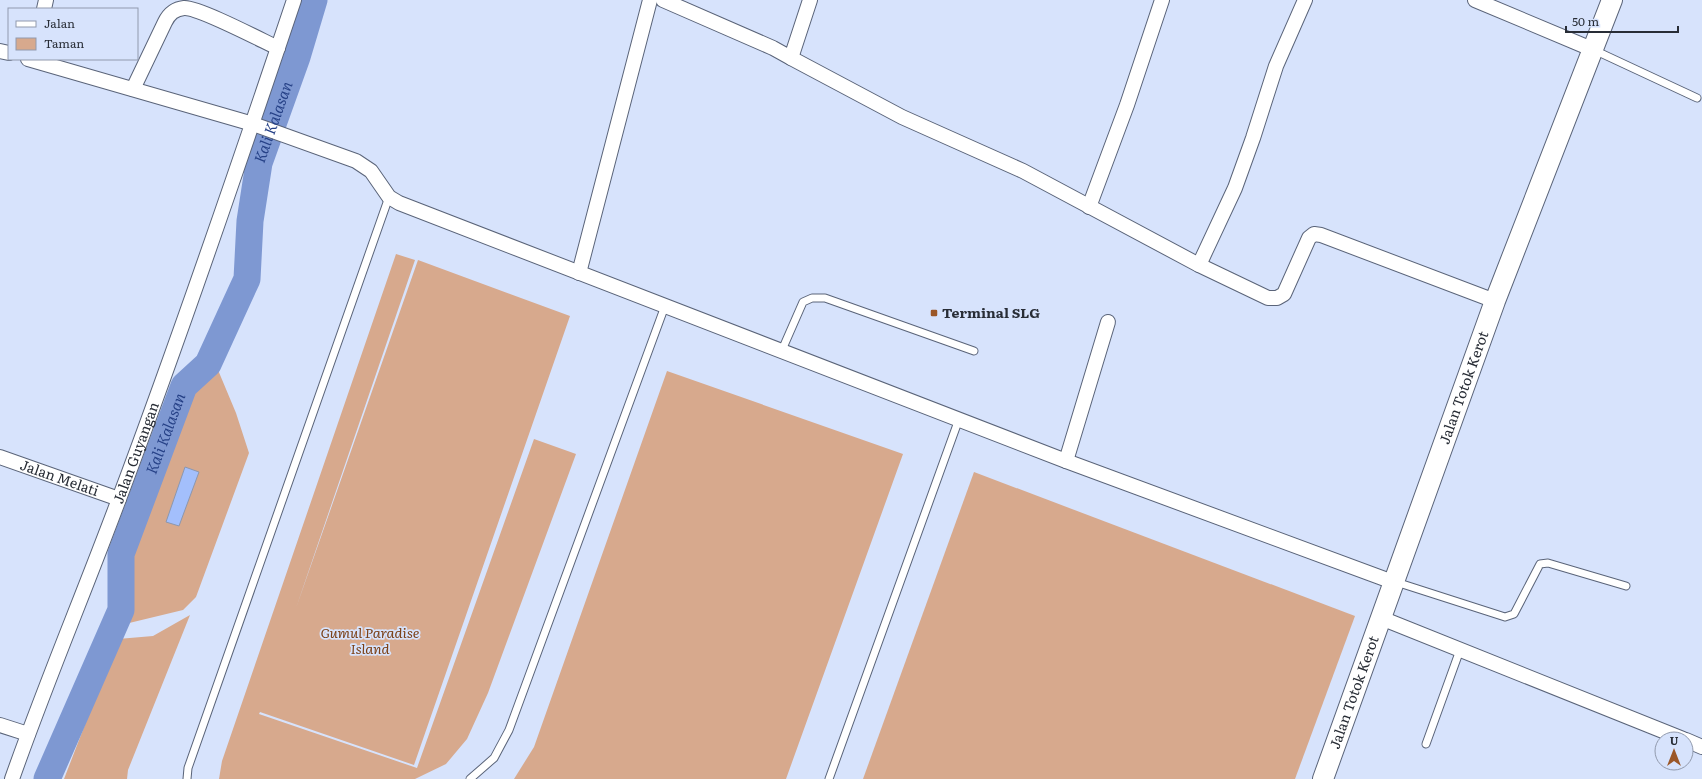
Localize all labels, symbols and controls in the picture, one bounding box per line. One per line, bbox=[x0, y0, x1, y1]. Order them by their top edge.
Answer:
legend bbox=[8, 8, 138, 60]
scale bar bbox=[1566, 8, 1678, 34]
text: 50 m bbox=[1572, 12, 1599, 30]
text: Jalan bbox=[44, 14, 75, 32]
text: Taman bbox=[44, 34, 84, 52]
water label: Kali Kalasan bbox=[247, 78, 297, 166]
place label: Terminal SLG bbox=[942, 302, 1040, 322]
marker: Terminal SLG bbox=[929, 308, 939, 318]
street label: Jalan Totok Kerot bbox=[1433, 328, 1493, 447]
water label: Kali Kalasan bbox=[139, 389, 190, 477]
street label: Jalan Guyangan bbox=[107, 399, 163, 506]
street label: Jalan Melati bbox=[18, 454, 102, 500]
park label: Gumul Paradise Island bbox=[321, 622, 420, 658]
street label: Jalan Totok Kerot bbox=[1324, 632, 1383, 751]
north arrow bbox=[1654, 731, 1694, 771]
text: U bbox=[1670, 732, 1679, 748]

